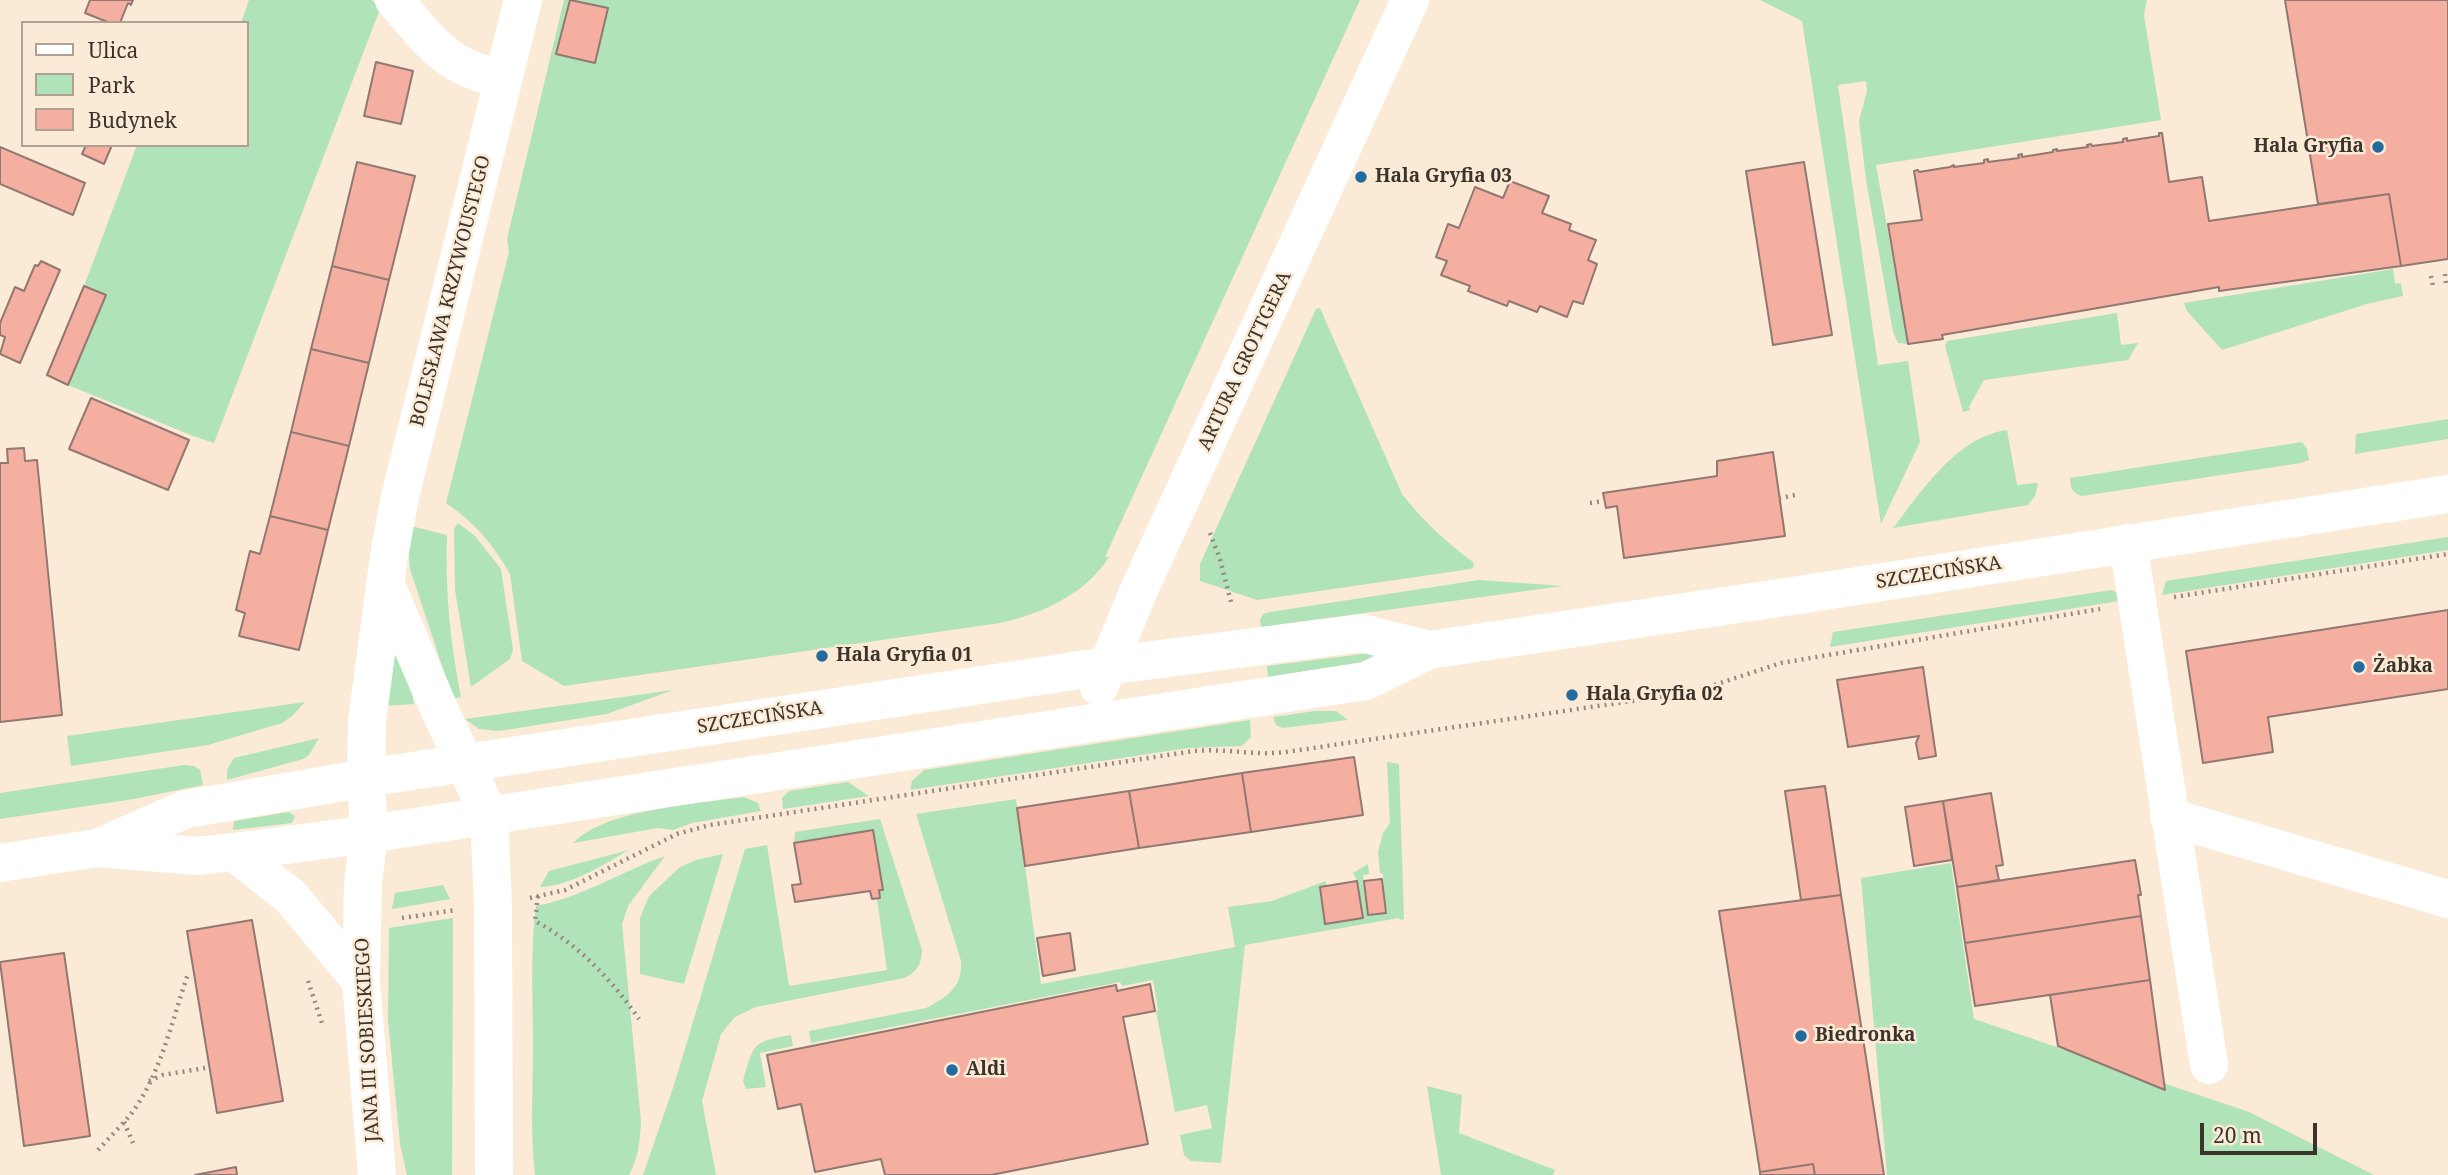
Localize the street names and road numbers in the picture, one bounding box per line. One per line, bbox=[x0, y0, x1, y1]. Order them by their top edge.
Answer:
street label: BOLESŁAWA KRZYWOUSTEGO bbox=[406, 153, 496, 429]
street label: ARTURA GROTTGERA bbox=[1193, 268, 1297, 454]
street label: SZCZECIŃSKA bbox=[1875, 552, 2003, 594]
street label: SZCZECIŃSKA bbox=[696, 697, 824, 739]
street label: JANA III SOBIESKIEGO bbox=[351, 937, 385, 1143]

